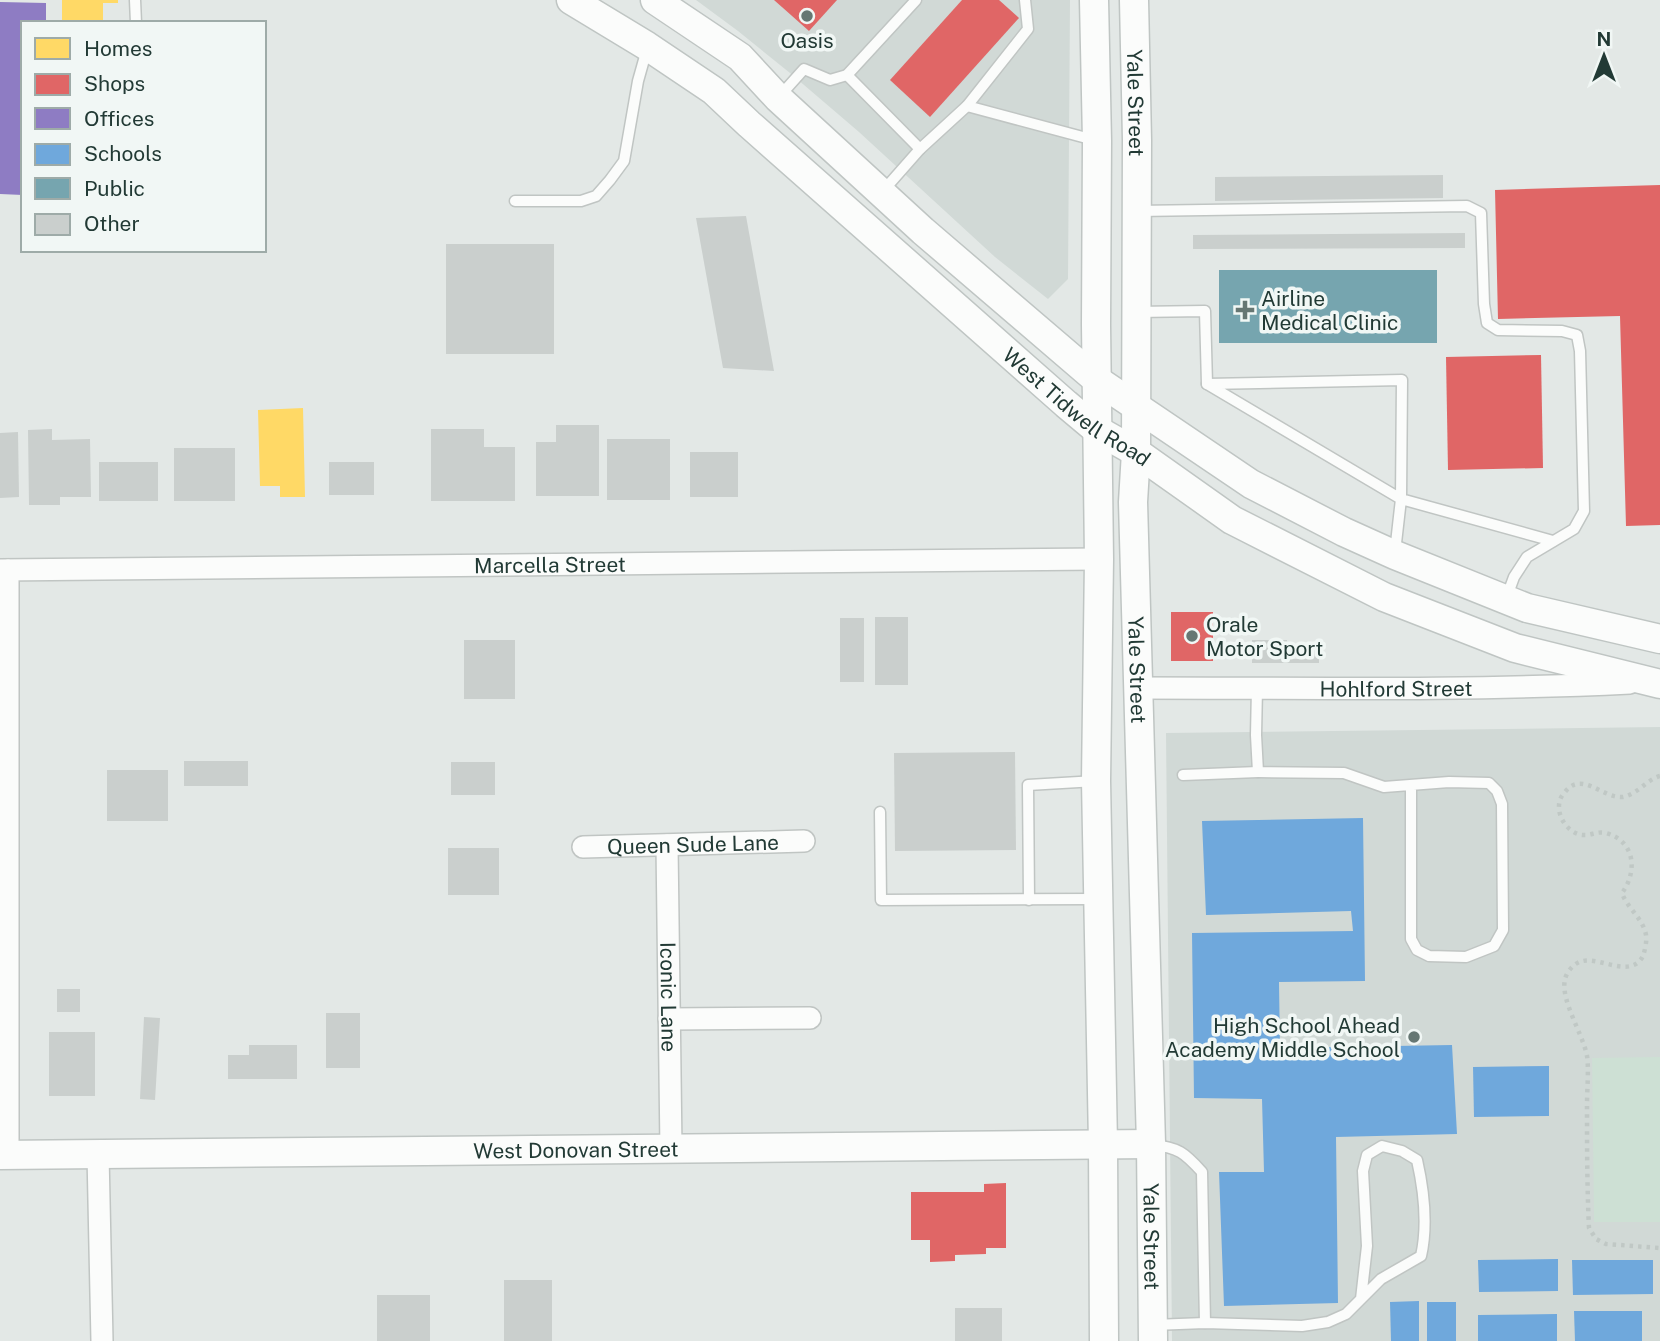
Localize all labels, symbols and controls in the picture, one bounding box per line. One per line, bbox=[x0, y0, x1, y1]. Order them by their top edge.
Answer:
marker: Oasis bbox=[799, 8, 815, 24]
legend bbox=[21, 21, 266, 252]
north arrow bbox=[1569, 21, 1639, 91]
place label: Oasis bbox=[780, 28, 834, 53]
text: N bbox=[1597, 28, 1611, 50]
text: Homes bbox=[84, 36, 152, 61]
street label: Yale Street bbox=[1123, 49, 1150, 157]
text: Shops bbox=[84, 71, 145, 96]
text: Offices bbox=[84, 106, 154, 131]
text: Schools bbox=[84, 141, 162, 166]
text: Public bbox=[84, 176, 145, 201]
text: Other bbox=[84, 211, 140, 236]
place label: Airline Medical Clinic bbox=[1261, 286, 1398, 335]
marker: Airline Medical Clinic bbox=[1235, 300, 1255, 320]
street label: West Tidwell Road bbox=[998, 342, 1156, 471]
street label: Marcella Street bbox=[474, 551, 626, 578]
place label: Orale Motor Sport bbox=[1206, 612, 1323, 661]
street label: Yale Street bbox=[1124, 616, 1152, 724]
marker: Orale Motor Sport bbox=[1184, 628, 1200, 644]
street label: Hohlford Street bbox=[1320, 675, 1473, 701]
street label: Queen Sude Lane bbox=[607, 829, 779, 859]
street label: Iconic Lane bbox=[656, 942, 682, 1052]
place label: High School Ahead Academy Middle School bbox=[1165, 1013, 1400, 1062]
marker: High School Ahead Academy Middle School bbox=[1406, 1029, 1422, 1045]
street label: West Donovan Street bbox=[473, 1136, 679, 1163]
street label: Yale Street bbox=[1139, 1183, 1165, 1290]

